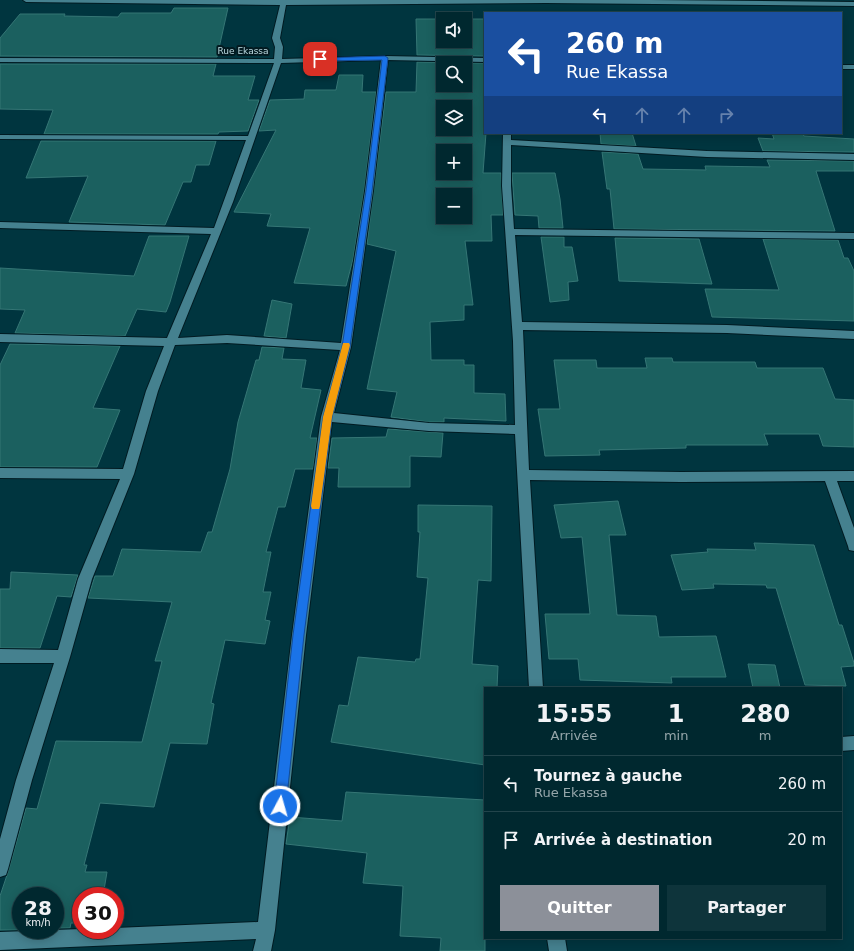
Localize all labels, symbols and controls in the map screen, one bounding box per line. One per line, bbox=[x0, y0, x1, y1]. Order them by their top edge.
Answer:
map controls bbox=[436, 12, 472, 224]
button: sound bbox=[436, 12, 472, 48]
text: 260 m bbox=[566, 27, 663, 60]
icon: left bbox=[500, 28, 552, 80]
pin bbox=[303, 42, 337, 76]
street label: Rue Ekassa bbox=[217, 46, 269, 56]
icon: arrive bbox=[309, 48, 331, 70]
button: search bbox=[436, 56, 472, 92]
text: Rue Ekassa bbox=[566, 61, 668, 82]
button: layers bbox=[436, 100, 472, 136]
icon: left bbox=[589, 104, 611, 126]
icon: ahead bbox=[631, 104, 653, 126]
icon: ahead bbox=[673, 104, 695, 126]
icon: right bbox=[715, 104, 737, 126]
button: + bbox=[436, 144, 472, 180]
button: − bbox=[436, 188, 472, 224]
text: 15:55 bbox=[536, 700, 612, 728]
text: 1 bbox=[668, 700, 684, 728]
text: 280 bbox=[740, 700, 790, 728]
text: Arrivée bbox=[551, 728, 597, 743]
text: min bbox=[664, 728, 688, 743]
text: m bbox=[759, 728, 772, 743]
text: Tournez à gauche bbox=[534, 767, 682, 785]
icon: left bbox=[500, 773, 522, 795]
text: 260 m bbox=[778, 775, 826, 793]
position arrow bbox=[259, 785, 301, 827]
text: Rue Ekassa bbox=[534, 785, 608, 800]
icon: arrive bbox=[500, 829, 522, 851]
text: Arrivée à destination bbox=[534, 831, 712, 849]
text: 20 m bbox=[788, 831, 826, 849]
button: Quitter bbox=[500, 885, 659, 931]
button: Partager bbox=[667, 885, 826, 931]
speed limit sign: 30 bbox=[72, 887, 124, 939]
text: 28 bbox=[24, 896, 52, 920]
text: km/h bbox=[25, 917, 51, 928]

